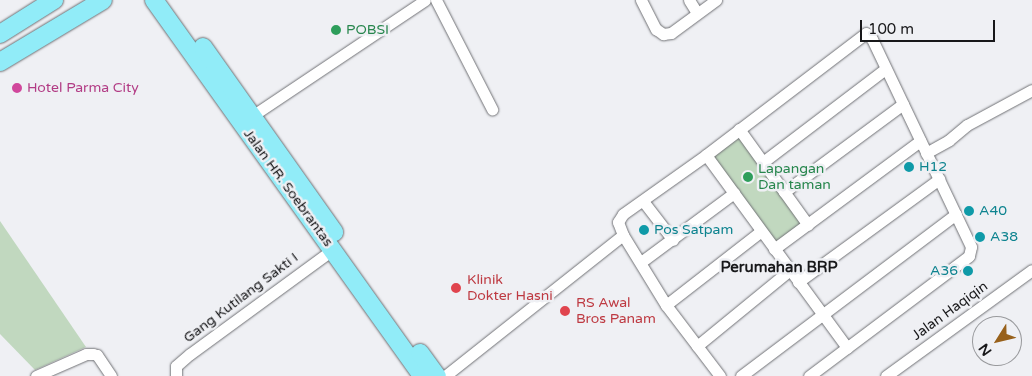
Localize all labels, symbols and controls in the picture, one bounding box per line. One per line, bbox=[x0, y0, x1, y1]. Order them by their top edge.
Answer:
scale bar bbox=[862, 10, 997, 42]
text: 100 m bbox=[868, 20, 914, 38]
place label: POBSI bbox=[346, 22, 389, 38]
marker: POBSI bbox=[330, 24, 342, 36]
place label: Hotel Parma City bbox=[27, 80, 139, 96]
marker: Hotel Parma City bbox=[11, 82, 23, 94]
street label: Jalan HR. Soebrantas bbox=[240, 126, 336, 250]
place label: H12 bbox=[919, 159, 947, 175]
place label: Lapangan Dan taman bbox=[758, 161, 831, 193]
marker: H12 bbox=[903, 161, 915, 173]
marker: Lapangan Dan taman bbox=[742, 171, 754, 183]
place label: A40 bbox=[979, 203, 1007, 219]
marker: A40 bbox=[963, 205, 975, 217]
place label: Pos Satpam bbox=[654, 222, 733, 238]
marker: Pos Satpam bbox=[638, 224, 650, 236]
place label: A38 bbox=[990, 229, 1018, 245]
marker: A38 bbox=[974, 231, 986, 243]
street label: Gang Kutilang Sakti I bbox=[180, 249, 302, 347]
district label: Perumahan BRP bbox=[720, 259, 838, 277]
place label: A36 bbox=[930, 263, 958, 279]
marker: A36 bbox=[962, 265, 974, 277]
place label: Klinik Dokter Hasni bbox=[467, 272, 553, 304]
street label: Jalan Haqiqin bbox=[909, 278, 991, 344]
marker: Klinik Dokter Hasni bbox=[449, 281, 463, 295]
place label: RS Awal Bros Panam bbox=[576, 295, 656, 328]
marker: RS Awal Bros Panam bbox=[558, 304, 572, 318]
north arrow bbox=[972, 316, 1022, 366]
text: N bbox=[975, 340, 995, 359]

